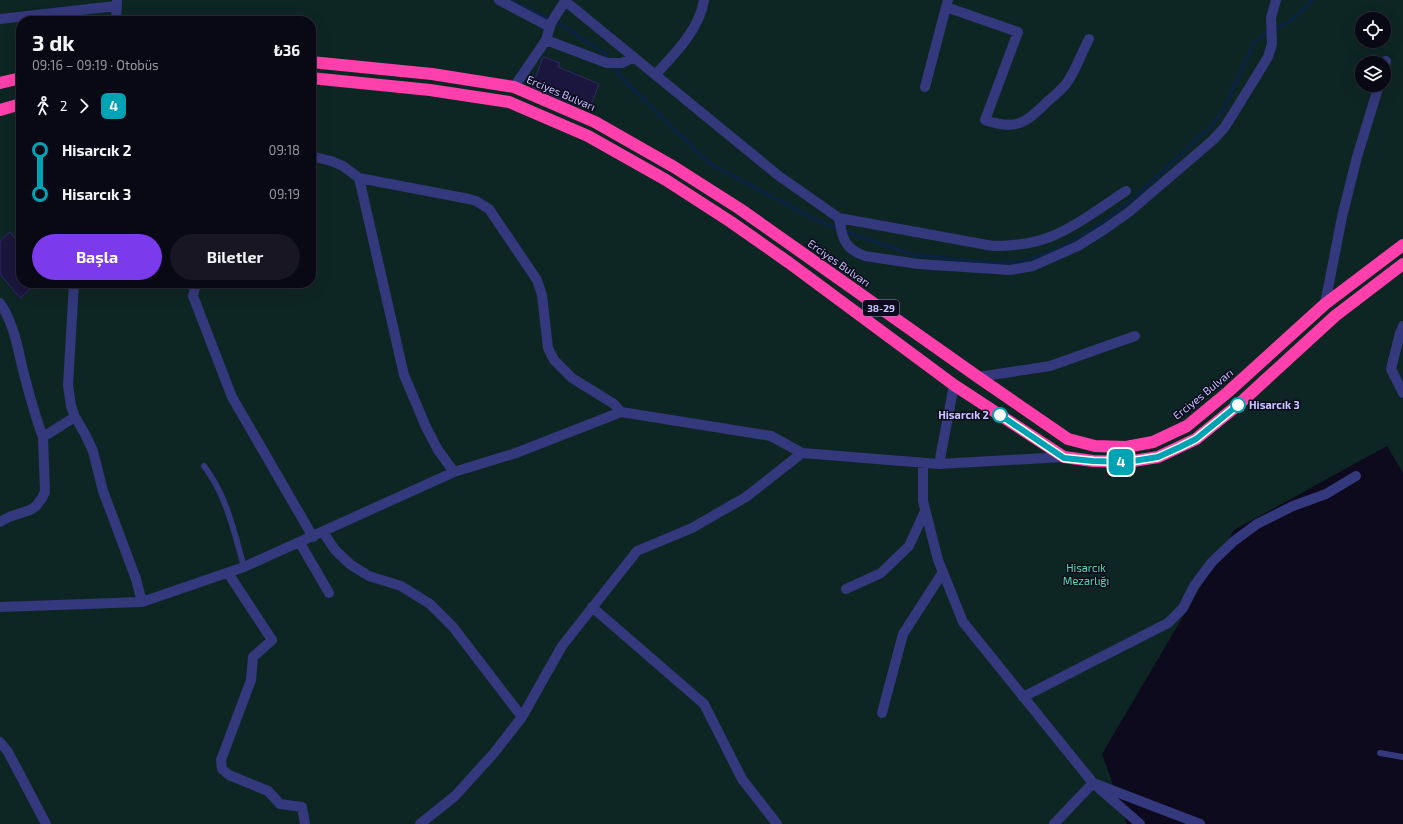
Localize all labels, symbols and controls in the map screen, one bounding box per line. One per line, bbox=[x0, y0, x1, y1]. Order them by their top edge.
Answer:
map controls bbox=[1355, 12, 1391, 92]
button: locate bbox=[1355, 12, 1391, 48]
text: 3 dk bbox=[32, 29, 75, 55]
text: ₺36 bbox=[274, 41, 300, 59]
button: layers bbox=[1355, 56, 1391, 92]
text: 09:16 – 09:19 · Otobüs bbox=[32, 57, 159, 73]
street label: Erciyes Bulvarı bbox=[525, 72, 597, 113]
icon: walk bbox=[32, 95, 54, 117]
icon: forward bbox=[73, 95, 95, 117]
text: 4 bbox=[109, 97, 118, 114]
text: 2 bbox=[60, 98, 67, 114]
text: Hisarcık 2 bbox=[62, 141, 131, 159]
text: 09:18 bbox=[269, 142, 300, 158]
text: Hisarcık 3 bbox=[62, 185, 131, 203]
text: 09:19 bbox=[269, 186, 300, 202]
button: Başla bbox=[32, 234, 162, 280]
button: Biletler bbox=[170, 234, 300, 280]
street label: Erciyes Bulvarı bbox=[806, 236, 873, 289]
road number: 38-29 bbox=[863, 300, 899, 316]
street label: Erciyes Bulvarı bbox=[1170, 365, 1235, 422]
marker: Hisarcık 3 bbox=[1230, 397, 1246, 413]
place label: Hisarcık 3 bbox=[1249, 398, 1300, 411]
marker: Hisarcık 2 bbox=[992, 407, 1008, 423]
place label: Hisarcık 2 bbox=[938, 408, 989, 421]
line badge: 4 bbox=[1108, 449, 1134, 475]
text: 4 bbox=[1117, 453, 1125, 470]
park label: Hisarcık Mezarlığı bbox=[1063, 561, 1109, 587]

